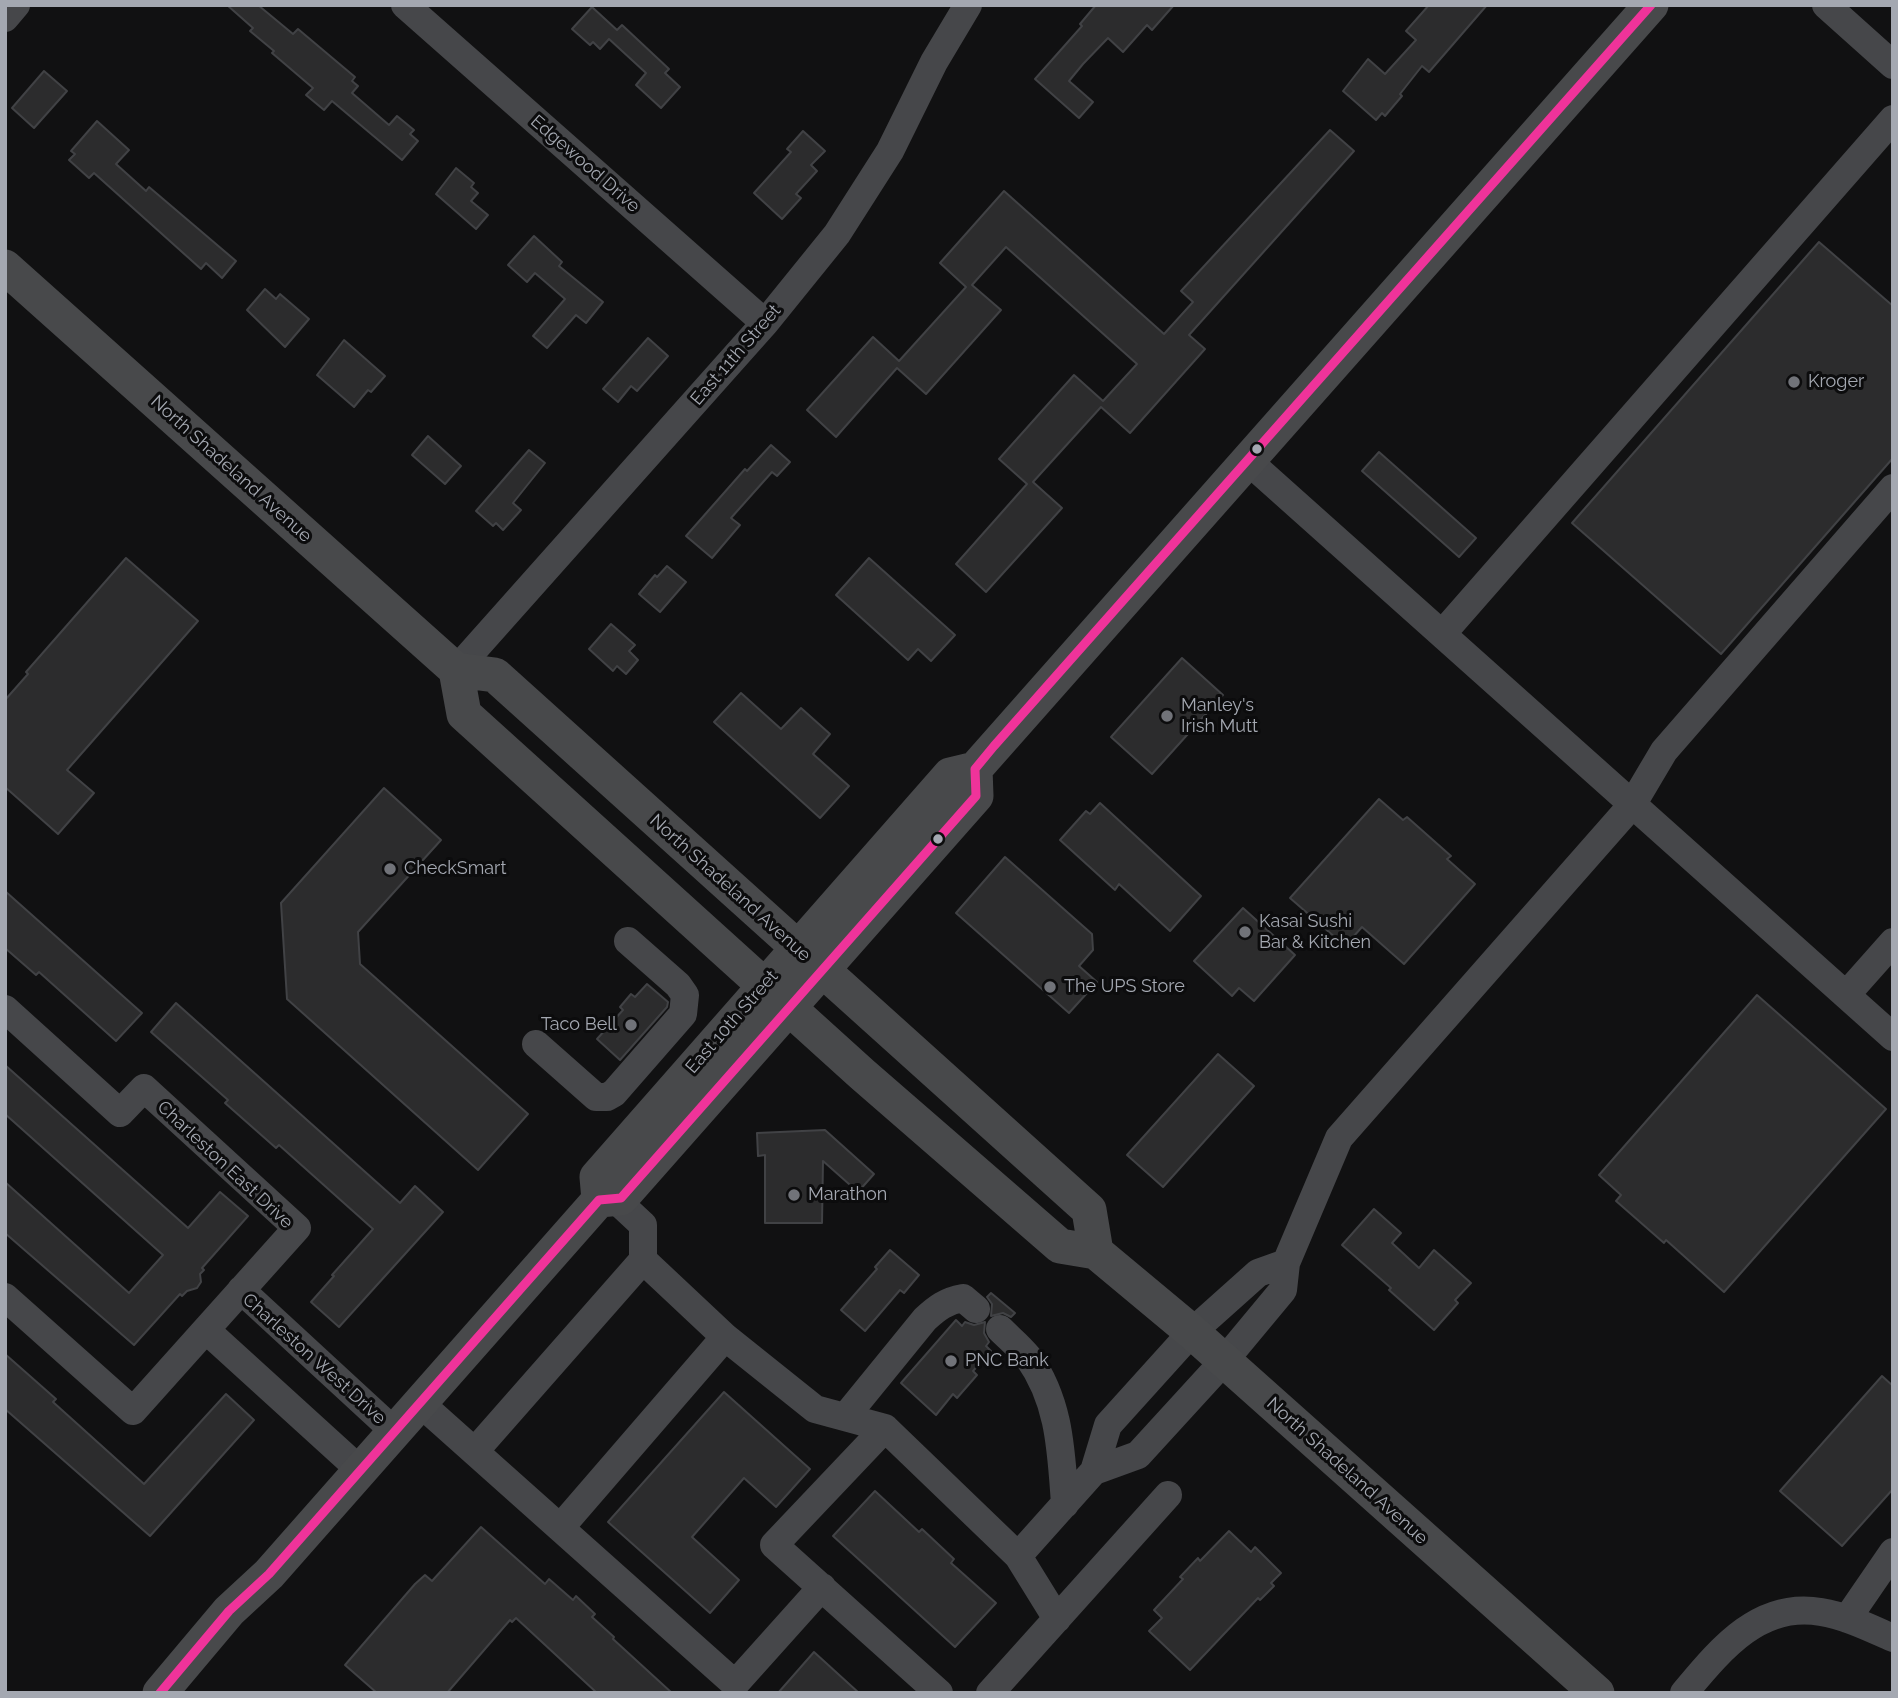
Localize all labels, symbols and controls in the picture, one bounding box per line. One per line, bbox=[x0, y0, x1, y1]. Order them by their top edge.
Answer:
street label: Edgewood Drive bbox=[526, 111, 644, 217]
street label: East 11th Street bbox=[686, 300, 786, 410]
place label: Kroger bbox=[1808, 371, 1864, 393]
marker: Kroger bbox=[1786, 374, 1802, 390]
street label: North Shadeland Avenue bbox=[146, 391, 316, 547]
unlabelled marker bbox=[1250, 442, 1264, 456]
place label: Manley's Irish Mutt bbox=[1181, 695, 1258, 738]
marker: Manley's Irish Mutt bbox=[1159, 708, 1175, 724]
street label: North Shadeland Avenue bbox=[645, 810, 815, 966]
unlabelled marker bbox=[931, 832, 945, 846]
place label: CheckSmart bbox=[404, 858, 506, 880]
marker: CheckSmart bbox=[382, 861, 398, 877]
place label: Kasai Sushi Bar & Kitchen bbox=[1259, 911, 1371, 954]
marker: Kasai Sushi Bar & Kitchen bbox=[1237, 924, 1253, 940]
street label: East 10th Street bbox=[681, 966, 783, 1078]
place label: The UPS Store bbox=[1064, 976, 1185, 998]
marker: The UPS Store bbox=[1042, 979, 1058, 995]
place label: Taco Bell bbox=[541, 1014, 617, 1036]
marker: Taco Bell bbox=[623, 1017, 639, 1033]
street label: Charleston East Drive bbox=[153, 1096, 297, 1234]
place label: Marathon bbox=[808, 1184, 887, 1206]
marker: Marathon bbox=[786, 1187, 802, 1203]
street label: Charleston West Drive bbox=[238, 1289, 390, 1429]
place label: PNC Bank bbox=[965, 1350, 1049, 1372]
marker: PNC Bank bbox=[943, 1353, 959, 1369]
street label: North Shadeland Avenue bbox=[1262, 1393, 1432, 1549]

